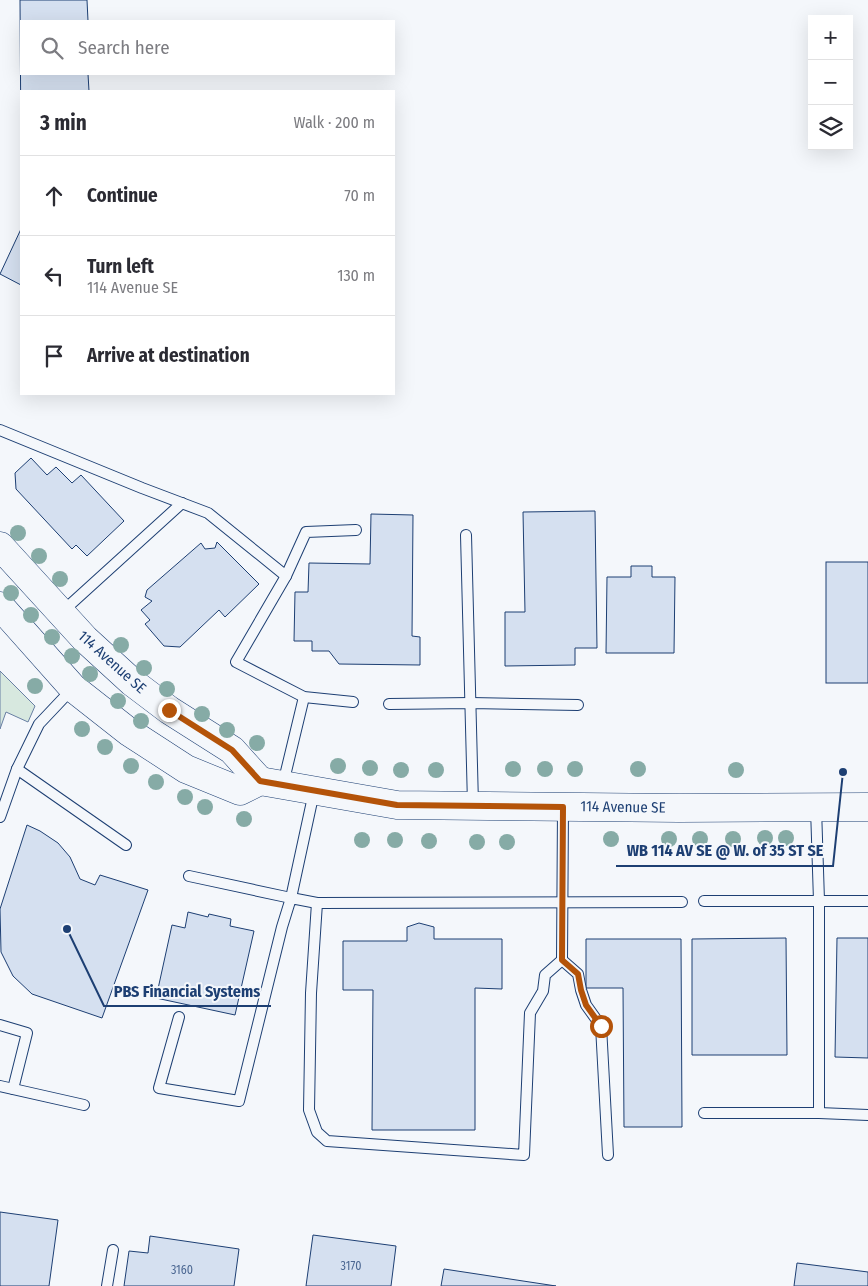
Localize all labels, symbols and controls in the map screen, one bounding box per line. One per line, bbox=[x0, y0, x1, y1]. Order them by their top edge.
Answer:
map controls bbox=[808, 15, 853, 150]
button: + bbox=[808, 15, 853, 60]
search box bbox=[20, 20, 395, 75]
icon: search bbox=[38, 34, 66, 62]
text: Search here bbox=[78, 36, 170, 59]
button: − bbox=[808, 60, 853, 105]
button: layers bbox=[808, 105, 853, 150]
text: 3 min bbox=[40, 110, 87, 136]
text: Walk · 200 m bbox=[293, 113, 375, 132]
icon: ahead bbox=[40, 182, 68, 210]
text: Continue bbox=[87, 184, 158, 207]
text: 70 m bbox=[344, 186, 375, 205]
text: Turn left bbox=[87, 255, 154, 278]
icon: left bbox=[40, 262, 68, 290]
text: 130 m bbox=[337, 266, 375, 285]
text: 114 Avenue SE bbox=[87, 278, 178, 297]
icon: arrive bbox=[40, 342, 68, 370]
text: Arrive at destination bbox=[87, 344, 250, 367]
street label: 114 Avenue SE bbox=[74, 627, 150, 697]
route end bbox=[158, 699, 181, 722]
street label: 114 Avenue SE bbox=[580, 797, 666, 817]
callout: WB 114 AV SE @ W. of 35 ST SE bbox=[616, 835, 833, 866]
text: WB 114 AV SE @ W. of 35 ST SE bbox=[627, 841, 824, 860]
callout: PBS Financial Systems bbox=[104, 975, 271, 1006]
text: PBS Financial Systems bbox=[114, 982, 260, 1001]
route start bbox=[590, 1015, 613, 1038]
house number: 3170 bbox=[341, 1259, 361, 1273]
house number: 3160 bbox=[171, 1263, 193, 1277]

